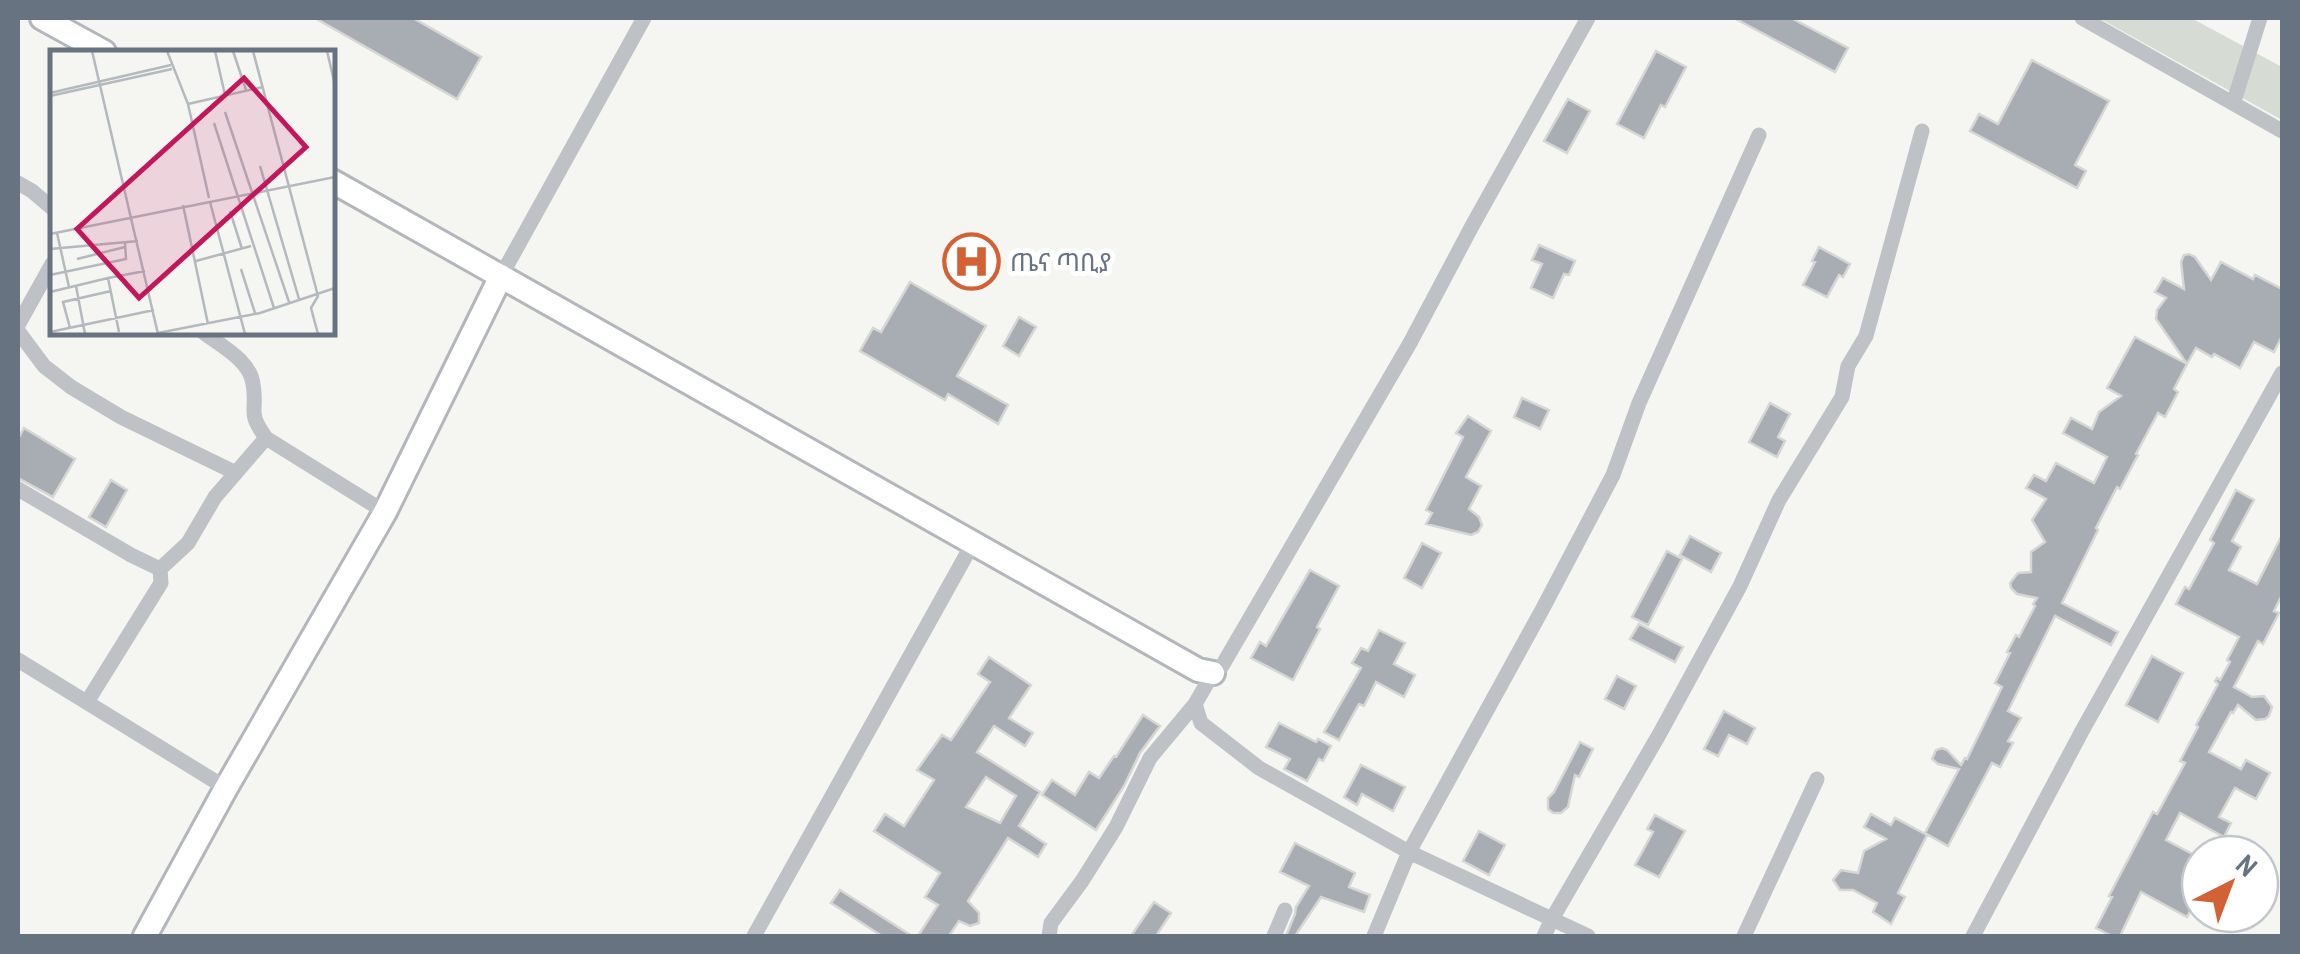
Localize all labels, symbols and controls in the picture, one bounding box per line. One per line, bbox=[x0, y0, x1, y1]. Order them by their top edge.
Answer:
inset map bbox=[50, 50, 335, 335]
hospital icon: ጤና ጣቢያ bbox=[941, 232, 1001, 292]
place label: ጤና ጣቢያ bbox=[1010, 245, 1111, 279]
north arrow bbox=[2180, 834, 2280, 934]
text: N bbox=[2228, 846, 2266, 885]

